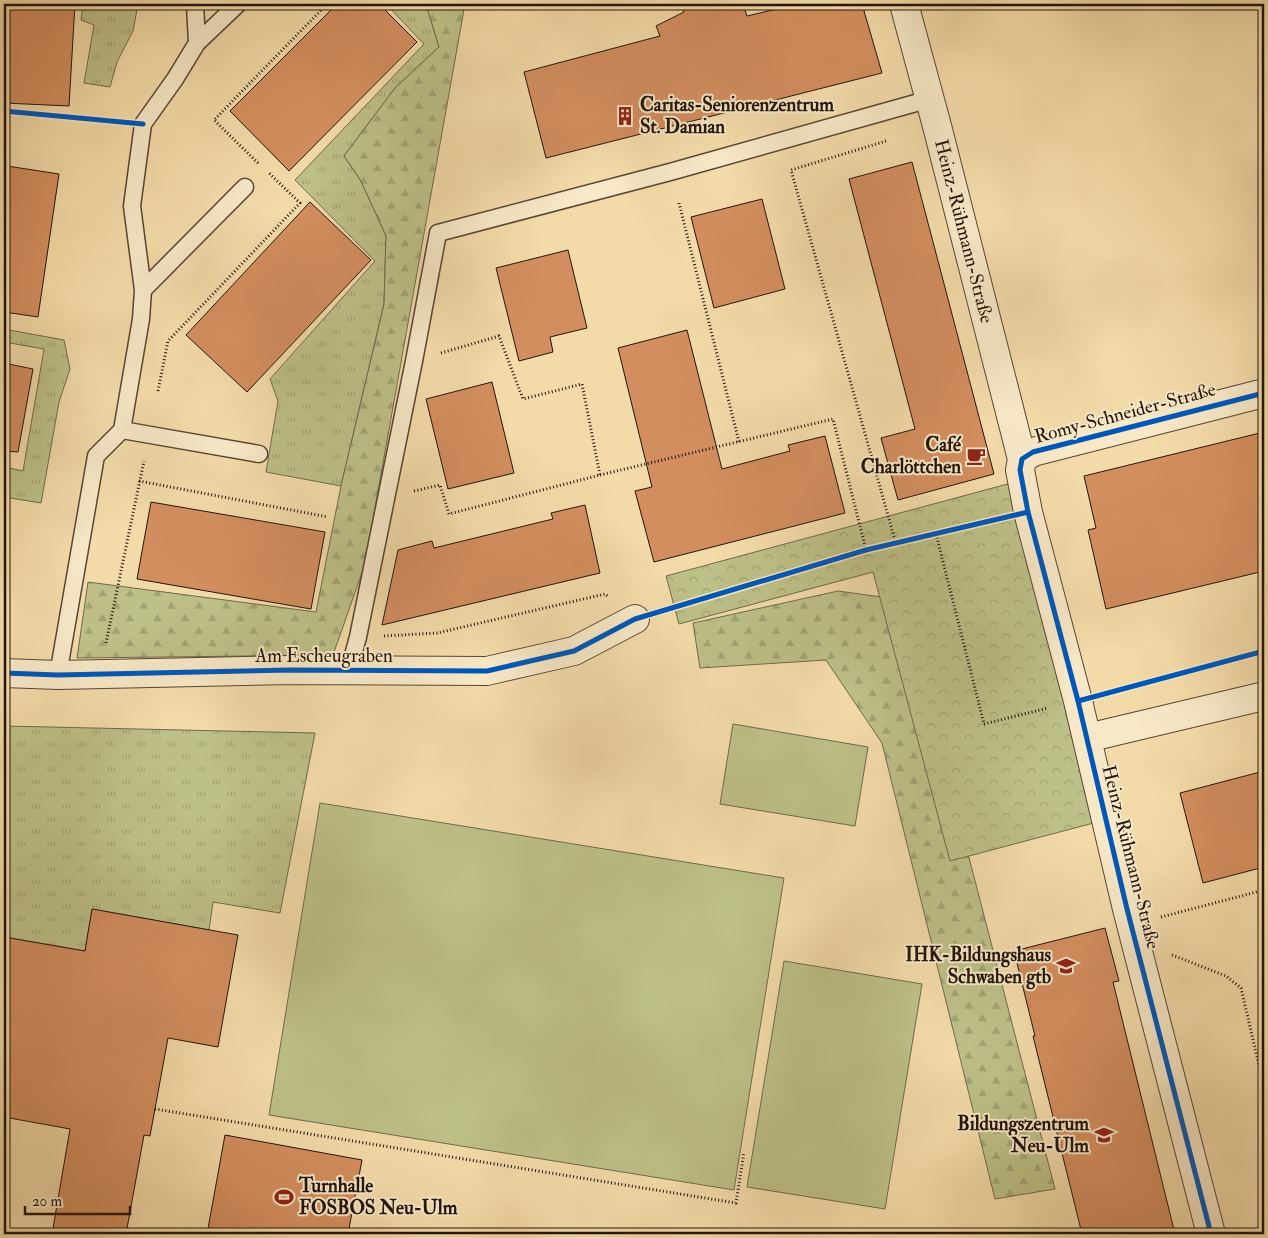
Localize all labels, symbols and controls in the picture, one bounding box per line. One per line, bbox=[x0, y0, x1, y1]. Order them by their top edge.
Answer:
place label: Caritas-Seniorenzentrum St. Damian bbox=[640, 93, 834, 139]
building icon: Caritas-Seniorenzentrum St. Damian bbox=[614, 105, 636, 127]
street label: Heinz-Rühmann-Straße bbox=[929, 137, 999, 326]
street label: Romy-Schneider-Straße bbox=[1032, 377, 1218, 449]
place label: Café Charlöttchen bbox=[861, 433, 962, 479]
cafe icon: Café Charlöttchen bbox=[965, 445, 987, 467]
street label: Am Escheugraben bbox=[254, 644, 393, 668]
street label: Heinz-Rühmann-Straße bbox=[1097, 763, 1165, 951]
place label: IHK-Bildungshaus Schwaben gtb bbox=[905, 943, 1052, 990]
school or university icon: IHK-Bildungshaus Schwaben gtb bbox=[1055, 955, 1077, 977]
place label: Bildungszentrum Neu-Ulm bbox=[957, 1112, 1089, 1158]
school or university icon: Bildungszentrum Neu-Ulm bbox=[1093, 1124, 1115, 1146]
place label: Turnhalle FOSBOS Neu-Ulm bbox=[298, 1174, 458, 1220]
scale bar bbox=[25, 1183, 130, 1215]
sports icon: Turnhalle FOSBOS Neu-Ulm bbox=[273, 1186, 295, 1208]
text: 20 m bbox=[32, 1192, 62, 1211]

